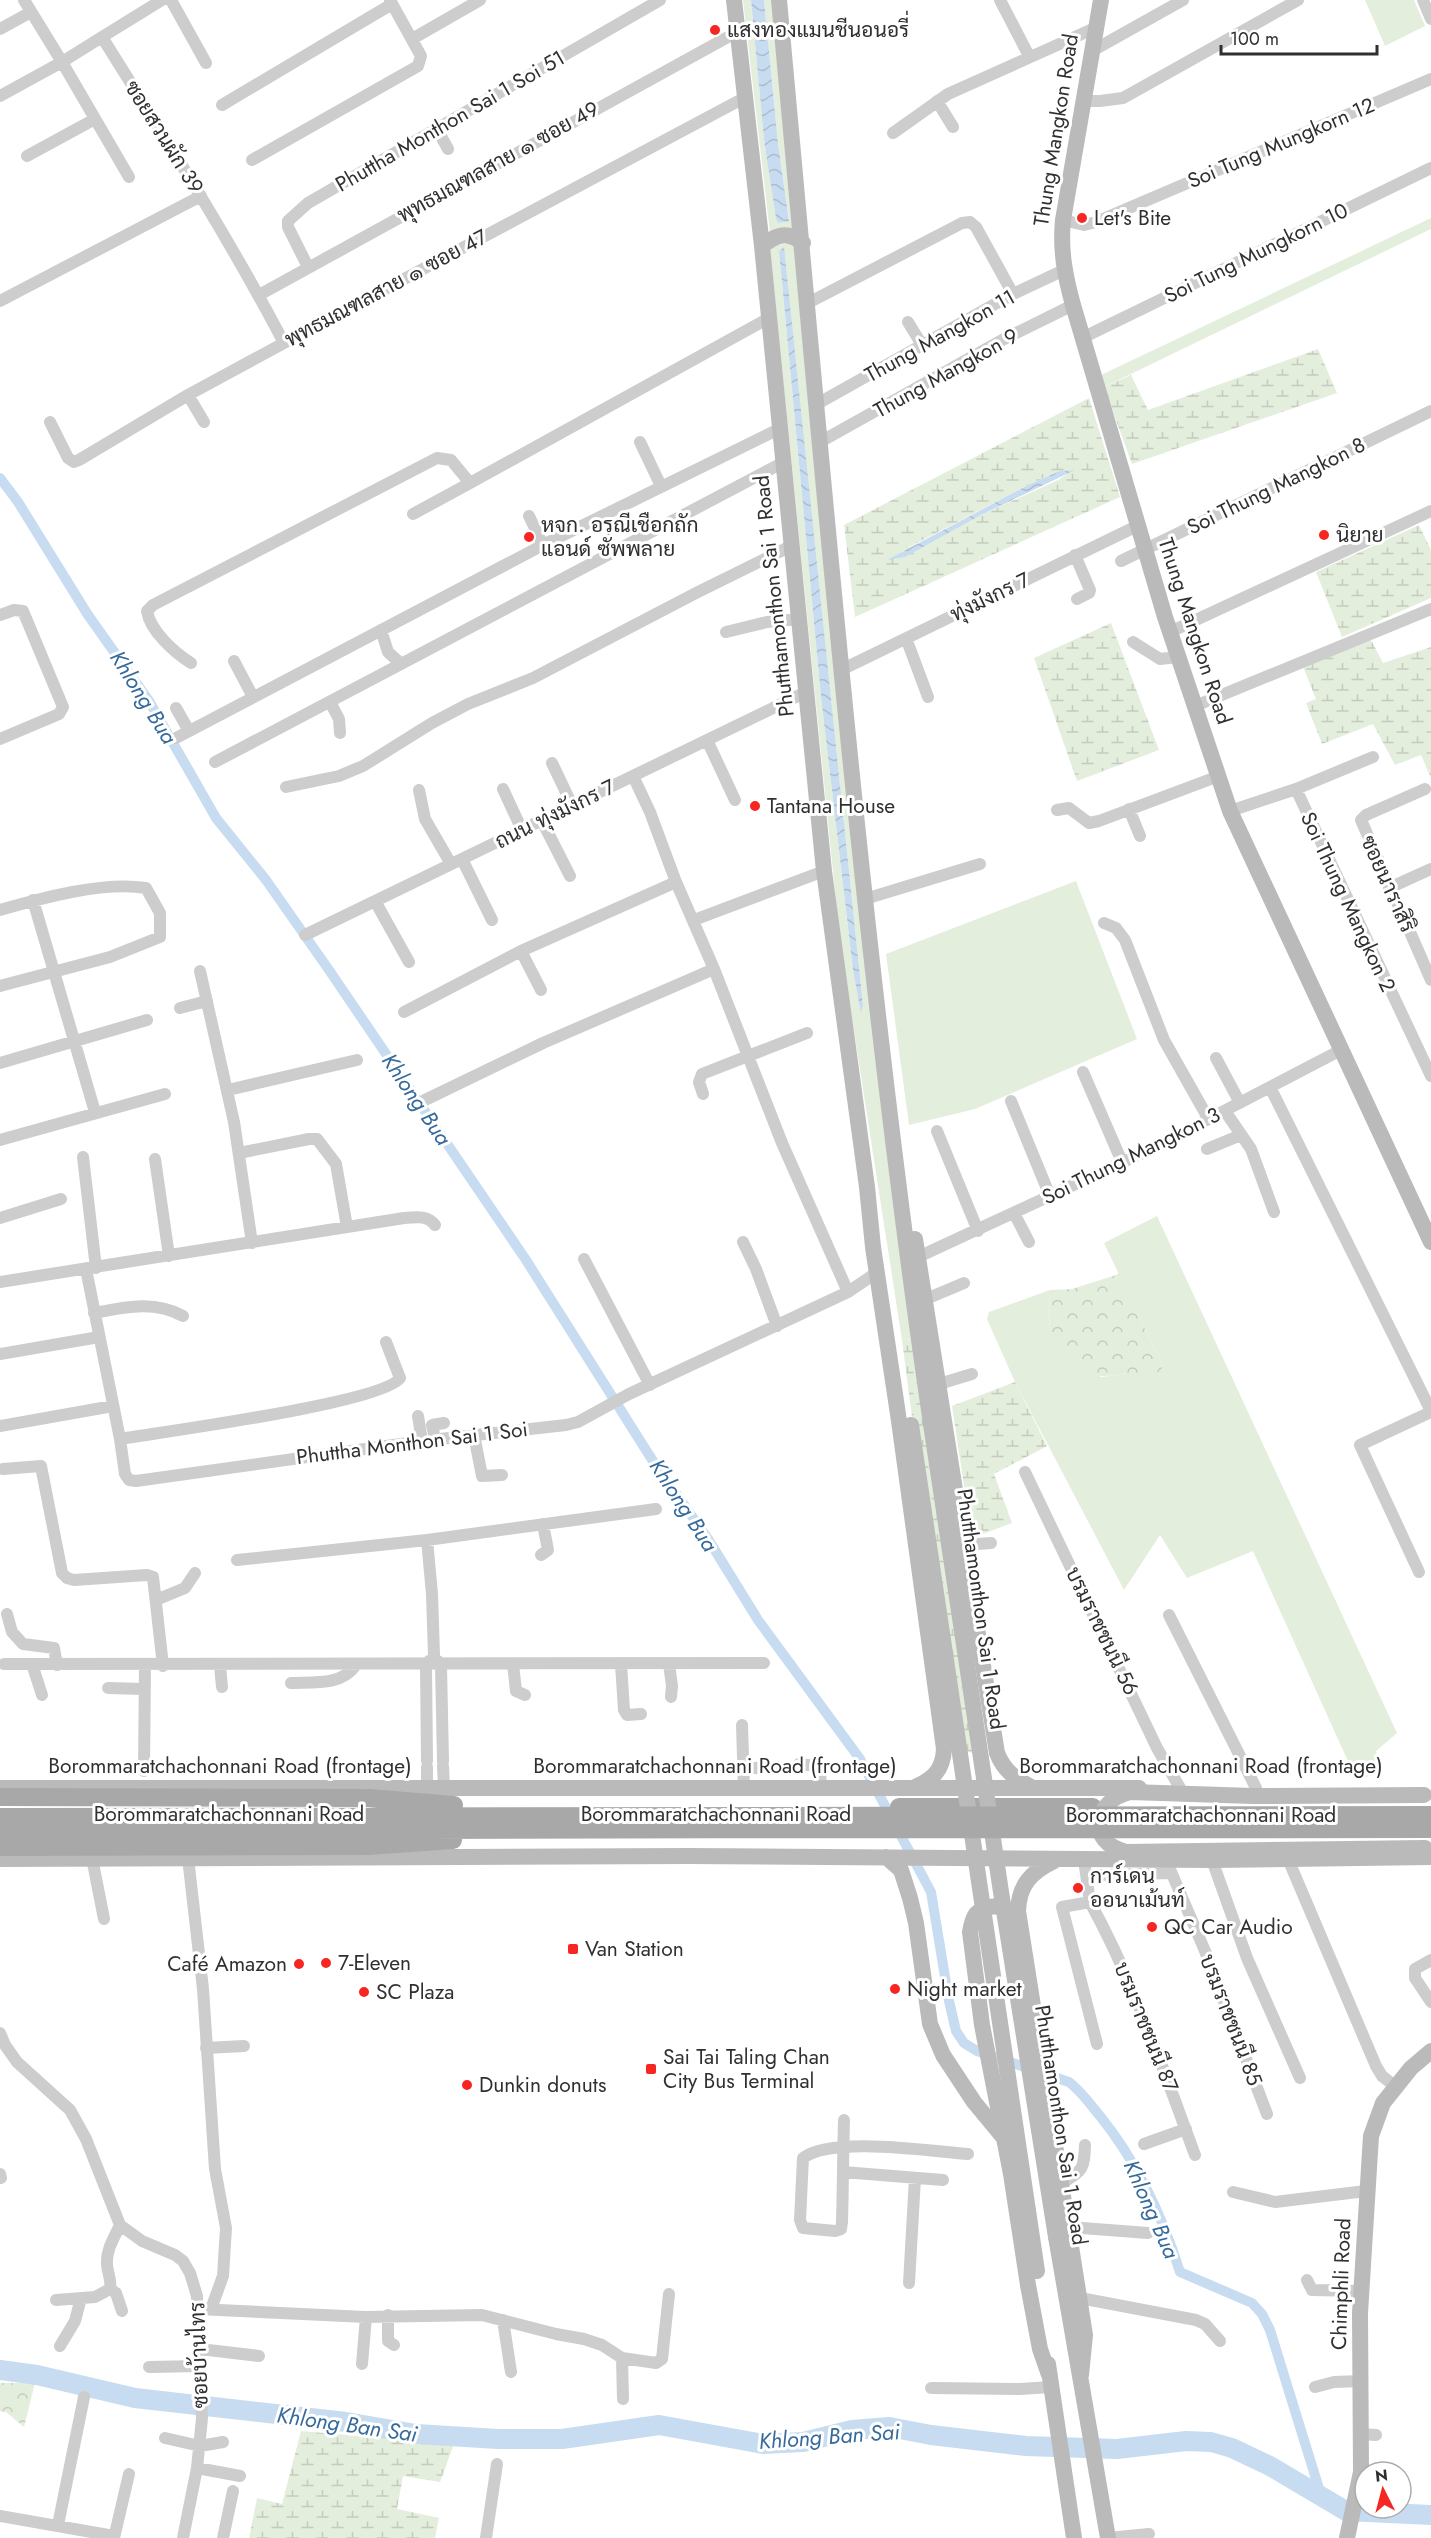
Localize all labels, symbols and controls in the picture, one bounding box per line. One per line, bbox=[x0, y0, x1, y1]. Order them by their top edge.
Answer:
place label: แสงทองแมนชีนอนอรี่ bbox=[727, 10, 909, 45]
scale bar bbox=[1221, 18, 1377, 56]
marker: แสงทองแมนชีนอนอรี่ bbox=[708, 23, 722, 37]
text: 100 m bbox=[1230, 26, 1279, 52]
street label: Thung Mangkon Road bbox=[1026, 32, 1086, 228]
street label: Phuttha Monthon Sai 1 Soi 51 bbox=[330, 43, 570, 199]
street label: ซอยสวนผัก 39 bbox=[117, 75, 211, 199]
street label: Soi Tung Mungkorn 12 bbox=[1183, 90, 1379, 196]
street label: พุทธมณฑลสาย ๑ ซอย 49 bbox=[392, 94, 604, 230]
street label: Soi Tung Mungkorn 10 bbox=[1159, 195, 1353, 311]
place label: Let's Bite bbox=[1094, 203, 1171, 233]
marker: Let's Bite bbox=[1075, 211, 1089, 225]
street label: พุทธมณฑลสาย ๑ ซอย 47 bbox=[279, 222, 493, 354]
street label: Thung Mangkon 11 bbox=[859, 282, 1021, 390]
street label: Thung Mangkon 9 bbox=[868, 321, 1024, 425]
street label: Soi Thung Mangkon 8 bbox=[1182, 430, 1370, 542]
street label: Phutthamonthon Sai 1 Road bbox=[746, 474, 802, 718]
place label: หจก. อรุณีเชือกถัก แอนด์ ซัพพลาย bbox=[541, 510, 699, 564]
place label: นิยาย bbox=[1336, 520, 1384, 550]
marker: นิยาย bbox=[1317, 528, 1331, 542]
marker: หจก. อรุณีเชือกถัก แอนด์ ซัพพลาย bbox=[522, 530, 536, 544]
street label: Thung Mangkon Road bbox=[1151, 534, 1239, 728]
street label: ทุ่งมังกร 7 bbox=[945, 565, 1035, 629]
water label: Khlong Bua bbox=[103, 644, 185, 750]
street label: ถนน ทุ่งมังกร 7 bbox=[490, 772, 620, 856]
place label: Tantana House bbox=[767, 791, 895, 821]
marker: Tantana House bbox=[748, 799, 762, 813]
street label: Soi Thung Mangkon 2 bbox=[1293, 807, 1403, 997]
street label: ซอยนาราสิริ bbox=[1353, 831, 1423, 937]
water label: Khlong Bua bbox=[374, 1046, 460, 1152]
street label: Soi Thung Mangkon 3 bbox=[1037, 1100, 1225, 1212]
street label: Phuttha Monthon Sai 1 Soi bbox=[295, 1414, 529, 1472]
water label: Khlong Bua bbox=[642, 1452, 726, 1558]
street label: Phutthamonthon Sai 1 Road bbox=[949, 1487, 1013, 1731]
street label: บรมราชชนนี 56 bbox=[1058, 1562, 1146, 1700]
street label: Borommaratchachonnani Road (frontage) bbox=[48, 1751, 412, 1781]
street label: Borommaratchachonnani Road (frontage) bbox=[533, 1751, 897, 1781]
street label: Borommaratchachonnani Road (frontage) bbox=[1019, 1751, 1383, 1781]
street label: Borommaratchachonnani Road bbox=[94, 1799, 364, 1829]
street label: Borommaratchachonnani Road bbox=[581, 1799, 851, 1829]
street label: Borommaratchachonnani Road bbox=[1066, 1800, 1336, 1830]
place label: การ์เดน ออนาเม้นท์ bbox=[1090, 1861, 1185, 1915]
marker: การ์เดน ออนาเม้นท์ bbox=[1071, 1881, 1085, 1895]
place label: QC Car Audio bbox=[1164, 1912, 1293, 1942]
marker: QC Car Audio bbox=[1145, 1920, 1159, 1934]
place label: Van Station bbox=[585, 1934, 684, 1964]
marker: Van Station bbox=[566, 1942, 580, 1956]
place label: 7-Eleven bbox=[338, 1948, 411, 1978]
place label: Café Amazon bbox=[167, 1949, 287, 1979]
street label: บรมราชชนนี 85 bbox=[1192, 1950, 1270, 2090]
marker: 7-Eleven bbox=[319, 1956, 333, 1970]
marker: Café Amazon bbox=[292, 1957, 306, 1971]
street label: บรมราชชนนี 87 bbox=[1106, 1958, 1186, 2096]
place label: Night market bbox=[907, 1974, 1022, 2004]
place label: SC Plaza bbox=[376, 1977, 454, 2007]
marker: Night market bbox=[888, 1982, 902, 1996]
marker: SC Plaza bbox=[357, 1985, 371, 1999]
street label: Phutthamonthon Sai 1 Road bbox=[1027, 2003, 1095, 2247]
place label: Sai Tai Taling Chan City Bus Terminal bbox=[663, 2042, 830, 2096]
marker: Sai Tai Taling Chan City Bus Terminal bbox=[644, 2062, 658, 2076]
place label: Dunkin donuts bbox=[479, 2070, 606, 2100]
marker: Dunkin donuts bbox=[460, 2078, 474, 2092]
water label: Khlong Bua bbox=[1116, 2154, 1188, 2264]
street label: Chimphli Road bbox=[1324, 2217, 1358, 2351]
street label: ซอยบ้านไทร bbox=[182, 2301, 216, 2409]
water label: Khlong Ban Sai bbox=[275, 2398, 420, 2450]
water label: Khlong Ban Sai bbox=[757, 2415, 901, 2457]
north arrow bbox=[1353, 2460, 1413, 2520]
text: N bbox=[1374, 2463, 1389, 2488]

